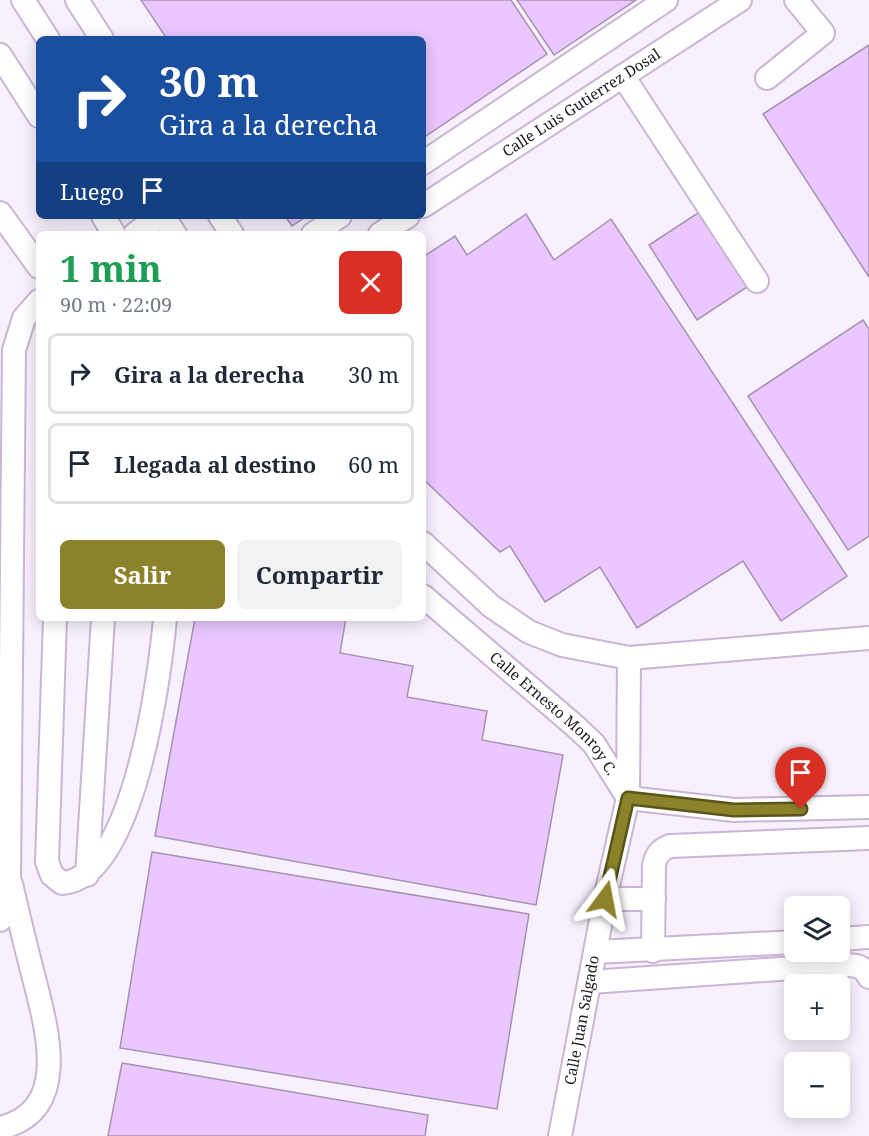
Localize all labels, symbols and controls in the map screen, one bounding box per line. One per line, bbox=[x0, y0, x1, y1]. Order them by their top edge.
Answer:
street label: Calle Luis Gutierrez Dosal bbox=[498, 43, 664, 161]
text: 30 m bbox=[159, 52, 259, 109]
icon: right bbox=[60, 60, 138, 138]
text: Gira a la derecha bbox=[159, 106, 378, 143]
icon: arrive bbox=[136, 174, 169, 207]
text: Luego bbox=[60, 176, 124, 206]
text: 1 min bbox=[60, 244, 162, 293]
button: close bbox=[339, 251, 402, 314]
text: 90 m · 22:09 bbox=[60, 291, 172, 318]
icon: right bbox=[63, 357, 96, 390]
text: Gira a la derecha bbox=[114, 359, 305, 389]
text: 30 m bbox=[348, 359, 399, 389]
icon: arrive bbox=[63, 447, 96, 480]
text: Llegada al destino bbox=[114, 449, 316, 479]
text: 60 m bbox=[348, 449, 399, 479]
button: Salir bbox=[60, 540, 225, 609]
button: Compartir bbox=[237, 540, 402, 609]
street label: Calle Ernesto Monroy C. bbox=[486, 646, 622, 779]
pin bbox=[775, 747, 826, 809]
icon: arrive bbox=[784, 756, 817, 789]
position arrow bbox=[573, 867, 637, 931]
map controls bbox=[784, 896, 850, 1118]
button: layers bbox=[784, 896, 850, 962]
street label: Calle Juan Salgado bbox=[559, 953, 603, 1086]
button: + bbox=[784, 974, 850, 1040]
button: − bbox=[784, 1052, 850, 1118]

